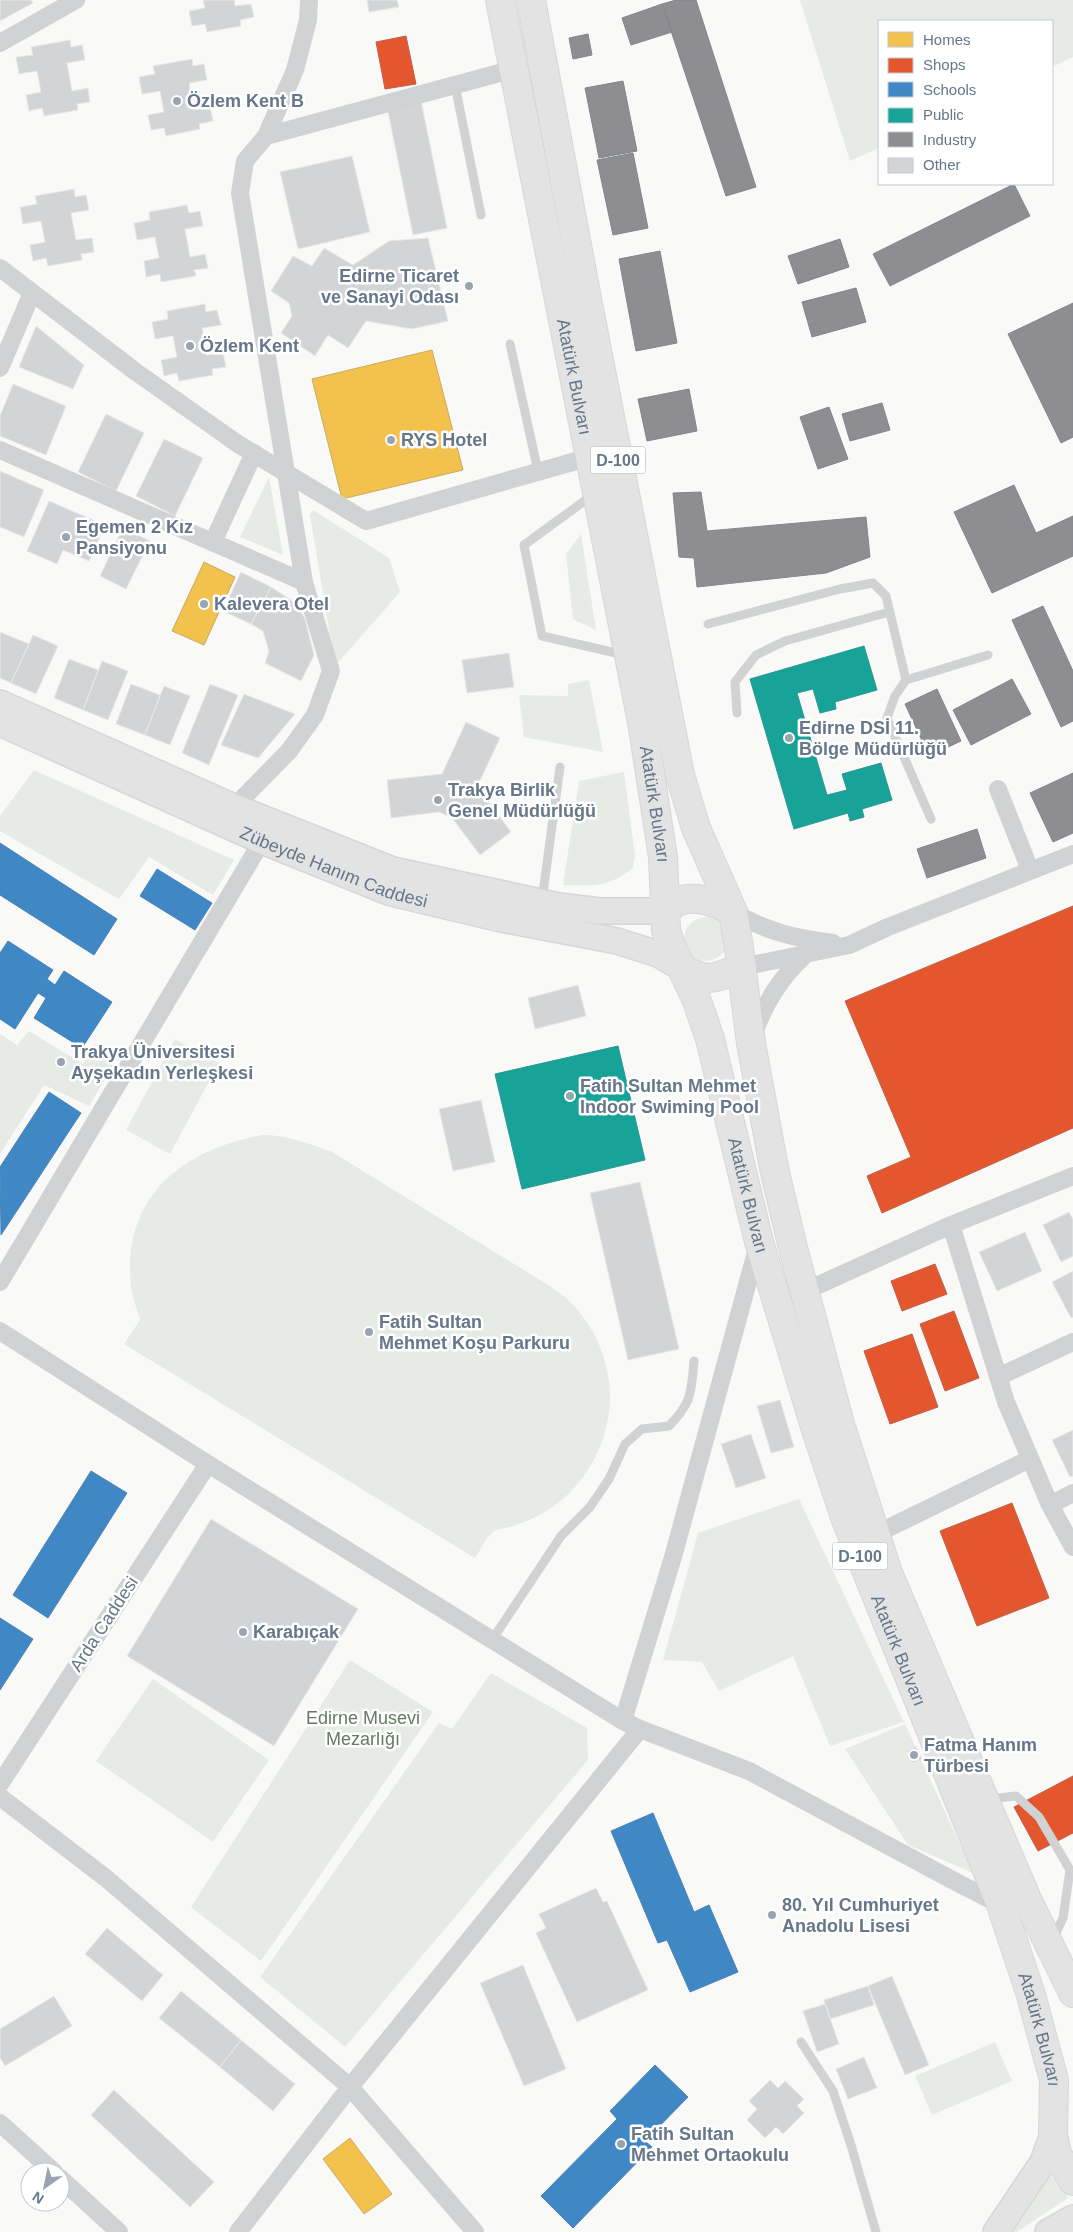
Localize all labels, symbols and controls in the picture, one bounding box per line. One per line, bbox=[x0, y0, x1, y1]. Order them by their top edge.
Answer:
legend bbox=[878, 20, 1053, 185]
text: Homes bbox=[923, 31, 971, 48]
text: Shops bbox=[923, 56, 966, 73]
text: Schools bbox=[923, 81, 976, 98]
place label: Özlem Kent B bbox=[187, 91, 304, 111]
marker: Özlem Kent B bbox=[171, 95, 183, 107]
text: Public bbox=[923, 106, 964, 123]
text: Industry bbox=[923, 131, 977, 148]
text: Other bbox=[923, 156, 961, 173]
place label: Edirne Ticaret ve Sanayi Odası bbox=[321, 266, 459, 307]
marker: Edirne Ticaret ve Sanayi Odası bbox=[463, 280, 475, 292]
street label: Atatürk Bulvarı bbox=[553, 317, 595, 437]
place label: Özlem Kent bbox=[200, 336, 299, 356]
marker: Özlem Kent bbox=[184, 340, 196, 352]
place label: RYS Hotel bbox=[401, 430, 487, 450]
marker: RYS Hotel bbox=[385, 434, 397, 446]
road number: D-100 bbox=[590, 446, 646, 474]
place label: Egemen 2 Kız Pansiyonu bbox=[76, 517, 193, 558]
marker: Egemen 2 Kız Pansiyonu bbox=[60, 531, 72, 543]
place label: Kalevera Otel bbox=[214, 594, 329, 614]
marker: Kalevera Otel bbox=[198, 598, 210, 610]
place label: Edirne DSİ 11. Bölge Müdürlüğü bbox=[799, 718, 947, 759]
marker: Edirne DSİ 11. Bölge Müdürlüğü bbox=[783, 732, 795, 744]
street label: Atatürk Bulvarı bbox=[636, 744, 673, 863]
place label: Trakya Birlik Genel Müdürlüğü bbox=[448, 780, 596, 821]
marker: Trakya Birlik Genel Müdürlüğü bbox=[432, 794, 444, 806]
street label: Zübeyde Hanım Caddesi bbox=[237, 822, 429, 911]
place label: Trakya Üniversitesi Ayşekadın Yerleşkesi bbox=[71, 1042, 253, 1083]
marker: Trakya Üniversitesi Ayşekadın Yerleşkesi bbox=[55, 1056, 67, 1068]
place label: Fatih Sultan Mehmet Indoor Swiming Pool bbox=[580, 1076, 759, 1117]
marker: Fatih Sultan Mehmet Indoor Swiming Pool bbox=[564, 1090, 576, 1102]
street label: Atatürk Bulvarı bbox=[724, 1135, 772, 1255]
place label: Fatih Sultan Mehmet Koşu Parkuru bbox=[379, 1312, 570, 1353]
marker: Fatih Sultan Mehmet Koşu Parkuru bbox=[363, 1326, 375, 1338]
road number: D-100 bbox=[832, 1542, 888, 1570]
street label: Arda Caddesi bbox=[66, 1573, 142, 1675]
street label: Atatürk Bulvarı bbox=[867, 1592, 930, 1709]
place label: Karabıçak bbox=[253, 1622, 340, 1642]
marker: Karabıçak bbox=[237, 1626, 249, 1638]
park label: Edirne Musevi Mezarlığı bbox=[306, 1708, 420, 1749]
place label: Fatma Hanım Türbesi bbox=[924, 1735, 1037, 1776]
marker: Fatma Hanım Türbesi bbox=[908, 1749, 920, 1761]
place label: 80. Yıl Cumhuriyet Anadolu Lisesi bbox=[782, 1895, 939, 1936]
marker: 80. Yıl Cumhuriyet Anadolu Lisesi bbox=[766, 1909, 778, 1921]
street label: Atatürk Bulvarı bbox=[1014, 1970, 1064, 2087]
place label: Fatih Sultan Mehmet Ortaokulu bbox=[631, 2124, 789, 2165]
marker: Fatih Sultan Mehmet Ortaokulu bbox=[615, 2138, 627, 2150]
north arrow bbox=[20, 2162, 70, 2212]
text: N bbox=[29, 2188, 47, 2207]

